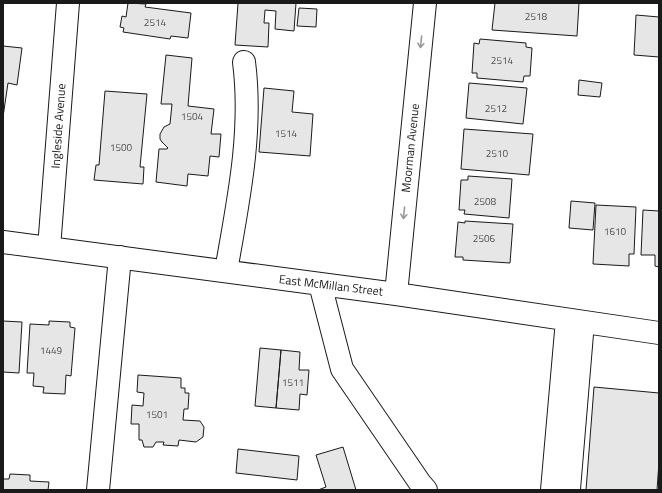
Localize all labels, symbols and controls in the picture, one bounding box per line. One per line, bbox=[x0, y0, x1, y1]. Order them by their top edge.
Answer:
house number: 2518 bbox=[525, 9, 548, 24]
house number: 2514 bbox=[144, 15, 167, 30]
one-way arrow bbox=[417, 35, 425, 48]
house number: 2514 bbox=[491, 53, 514, 68]
street label: Ingleside Avenue bbox=[46, 83, 70, 169]
house number: 2512 bbox=[485, 101, 507, 116]
street label: Moorman Avenue bbox=[396, 102, 424, 194]
house number: 1504 bbox=[181, 109, 204, 124]
house number: 1514 bbox=[275, 126, 298, 141]
house number: 1500 bbox=[110, 140, 133, 155]
house number: 2510 bbox=[486, 146, 509, 161]
house number: 2508 bbox=[474, 194, 497, 209]
one-way arrow bbox=[400, 206, 408, 219]
house number: 1610 bbox=[604, 224, 627, 239]
house number: 2506 bbox=[473, 231, 496, 246]
street label: East McMillan Street bbox=[278, 269, 385, 301]
house number: 1449 bbox=[40, 343, 63, 358]
house number: 1511 bbox=[282, 375, 304, 390]
house number: 1501 bbox=[146, 407, 168, 422]

